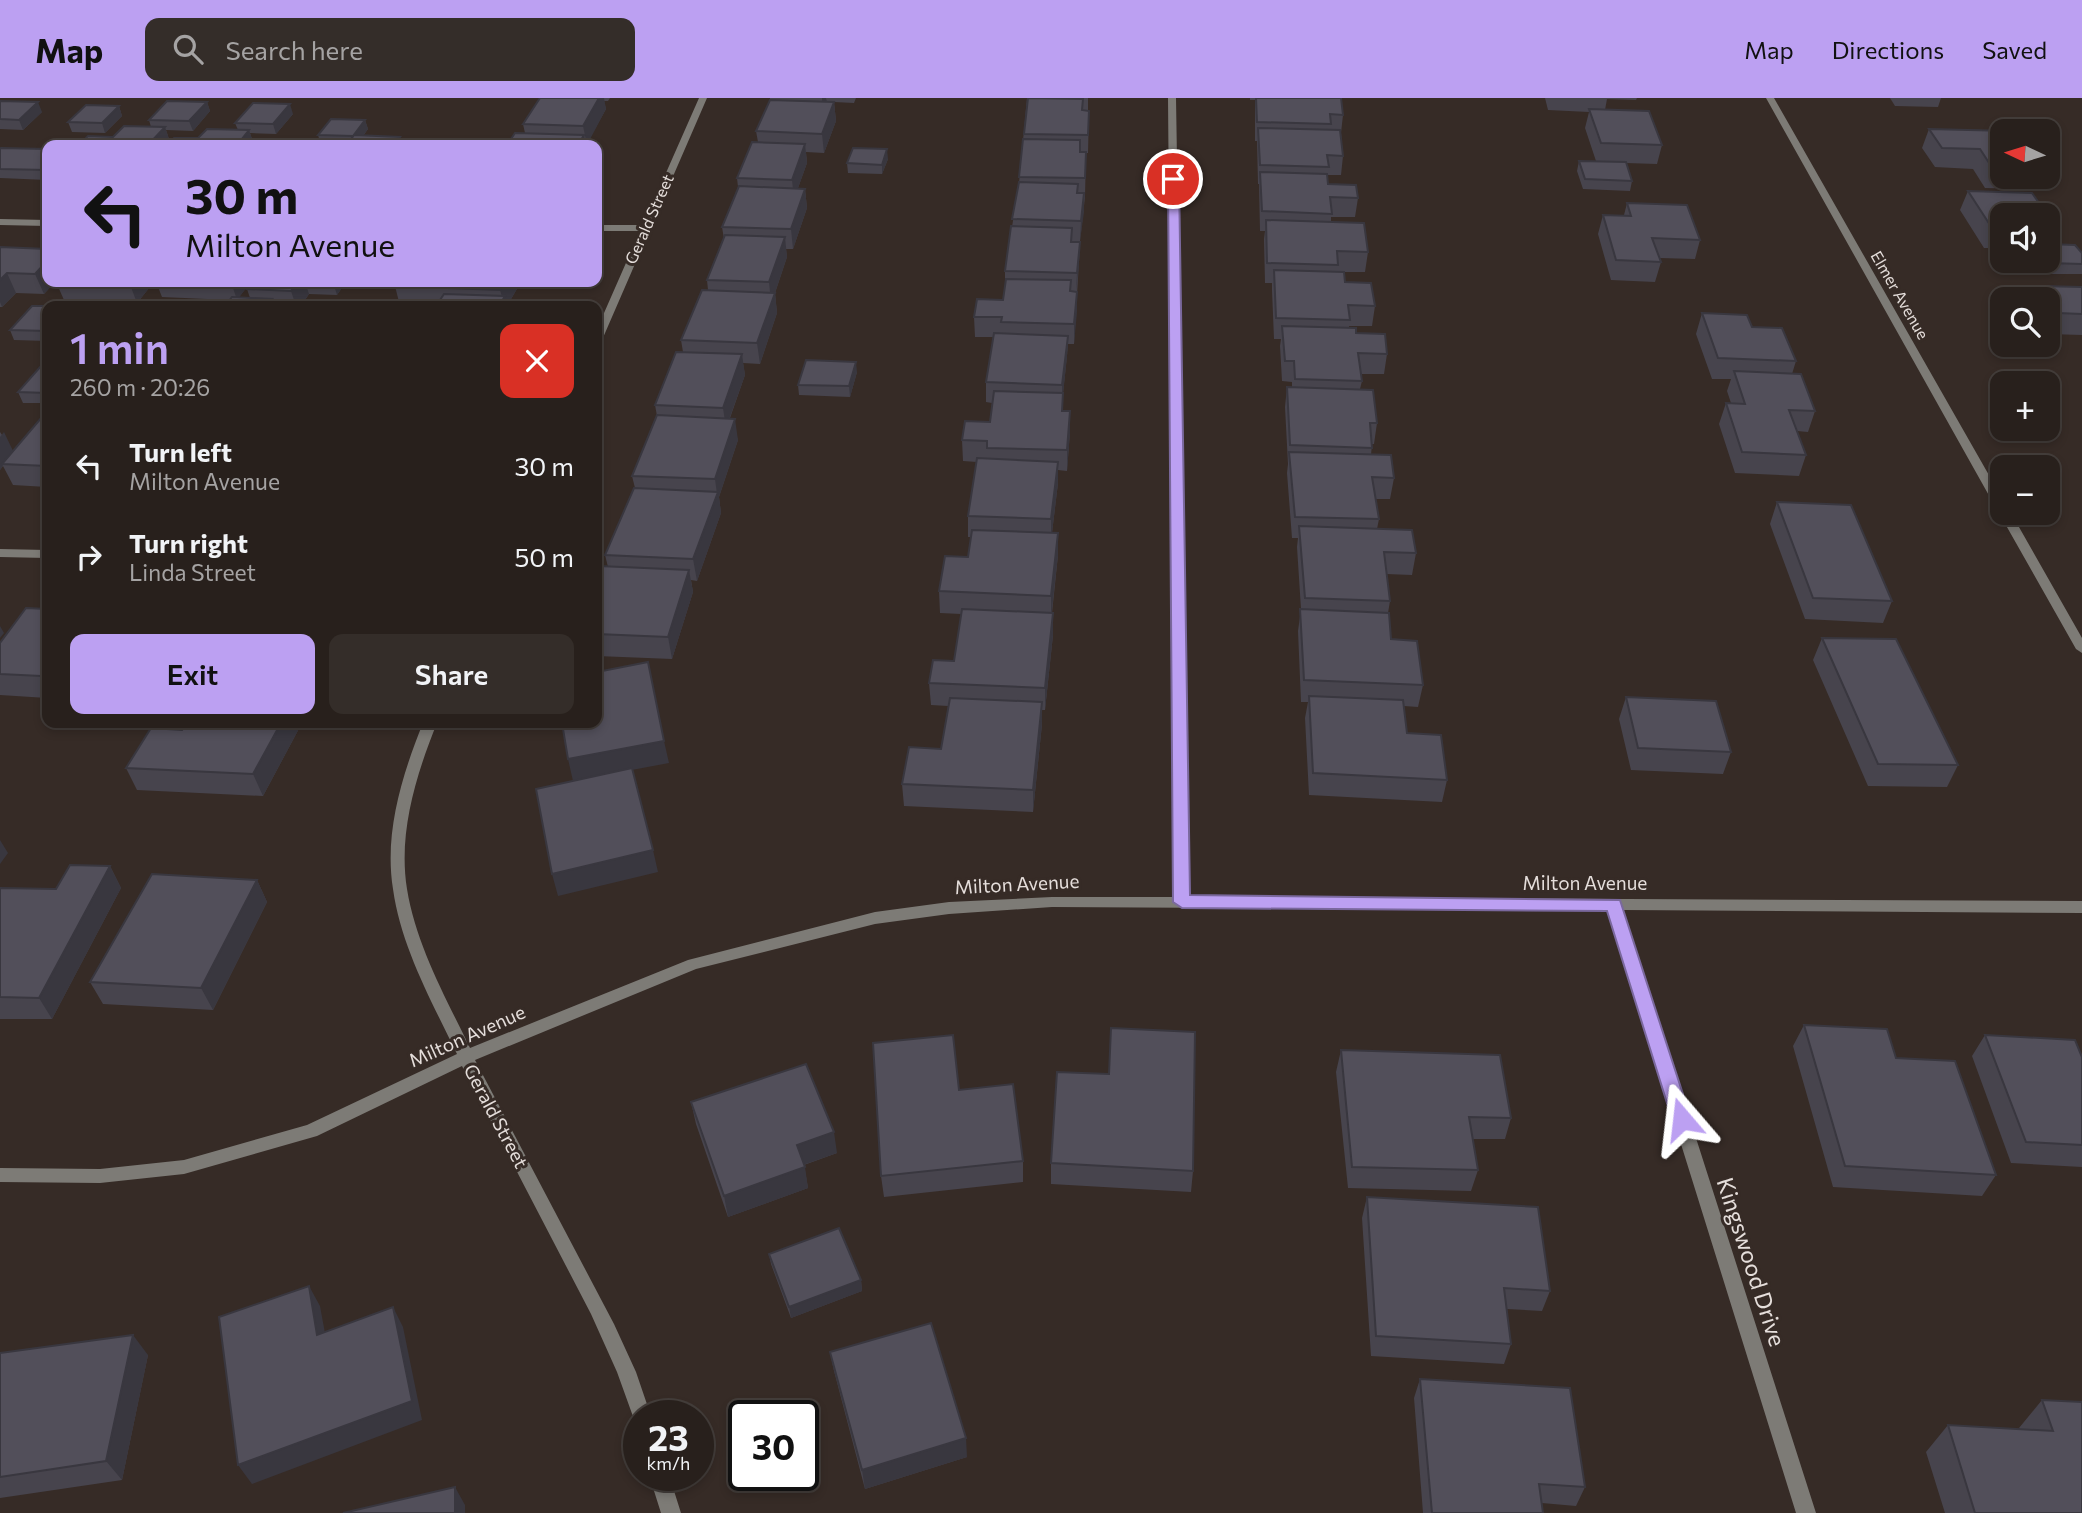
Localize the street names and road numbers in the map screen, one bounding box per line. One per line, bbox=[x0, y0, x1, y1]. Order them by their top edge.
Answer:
street label: Gerald Street bbox=[620, 171, 677, 267]
street label: Elmer Avenue bbox=[1868, 247, 1933, 342]
street label: Milton Avenue bbox=[954, 869, 1080, 898]
street label: Milton Avenue bbox=[1523, 871, 1647, 894]
street label: Milton Avenue bbox=[405, 1000, 528, 1071]
street label: Gerald Street bbox=[459, 1060, 534, 1172]
street label: Kingswood Drive bbox=[1711, 1174, 1792, 1350]

